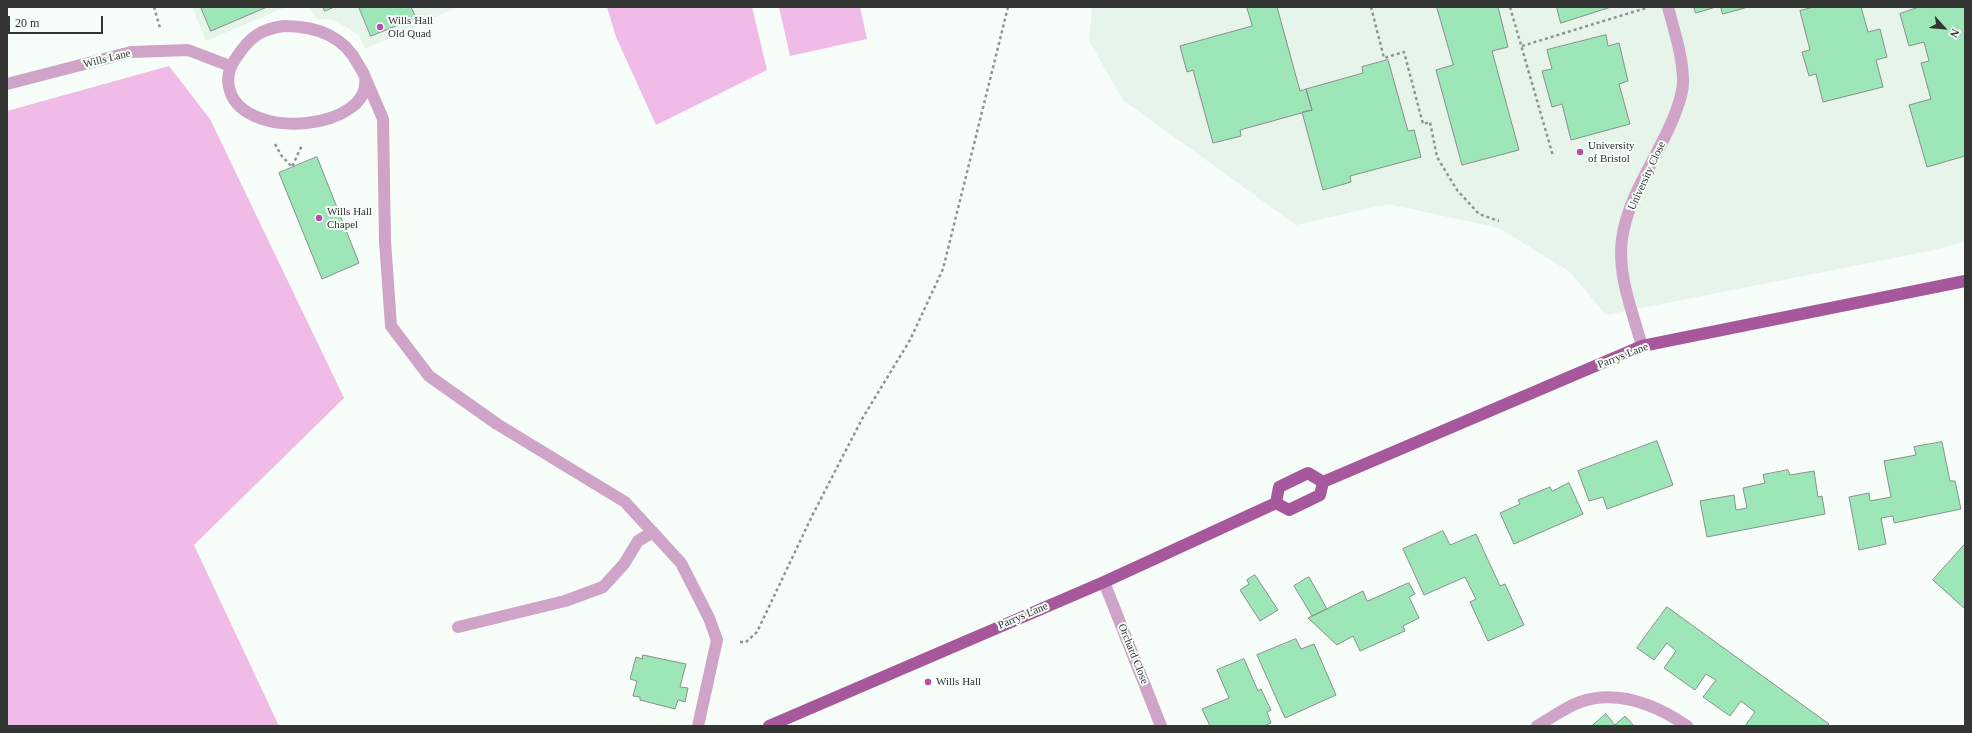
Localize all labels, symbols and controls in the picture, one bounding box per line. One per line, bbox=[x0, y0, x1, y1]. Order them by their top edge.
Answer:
scale bar bbox=[10, 8, 105, 34]
north arrow bbox=[1924, 8, 1964, 48]
place label: Wills Hall Old Quad bbox=[388, 14, 433, 40]
text: 20 m bbox=[15, 16, 39, 30]
marker: Wills Hall Old Quad bbox=[375, 22, 385, 32]
text: N bbox=[1948, 27, 1962, 40]
street label: Wills Lane bbox=[82, 47, 132, 71]
place label: University of Bristol bbox=[1588, 139, 1634, 165]
street label: University Close bbox=[1625, 140, 1669, 212]
marker: University of Bristol bbox=[1575, 147, 1585, 157]
place label: Wills Hall Chapel bbox=[327, 205, 372, 231]
marker: Wills Hall Chapel bbox=[314, 213, 324, 223]
street label: Parrys Lane bbox=[1596, 340, 1650, 372]
street label: Parrys Lane bbox=[996, 600, 1050, 632]
street label: Orchard Close bbox=[1115, 622, 1151, 686]
place label: Wills Hall bbox=[936, 675, 981, 689]
marker: Wills Hall bbox=[923, 677, 933, 687]

